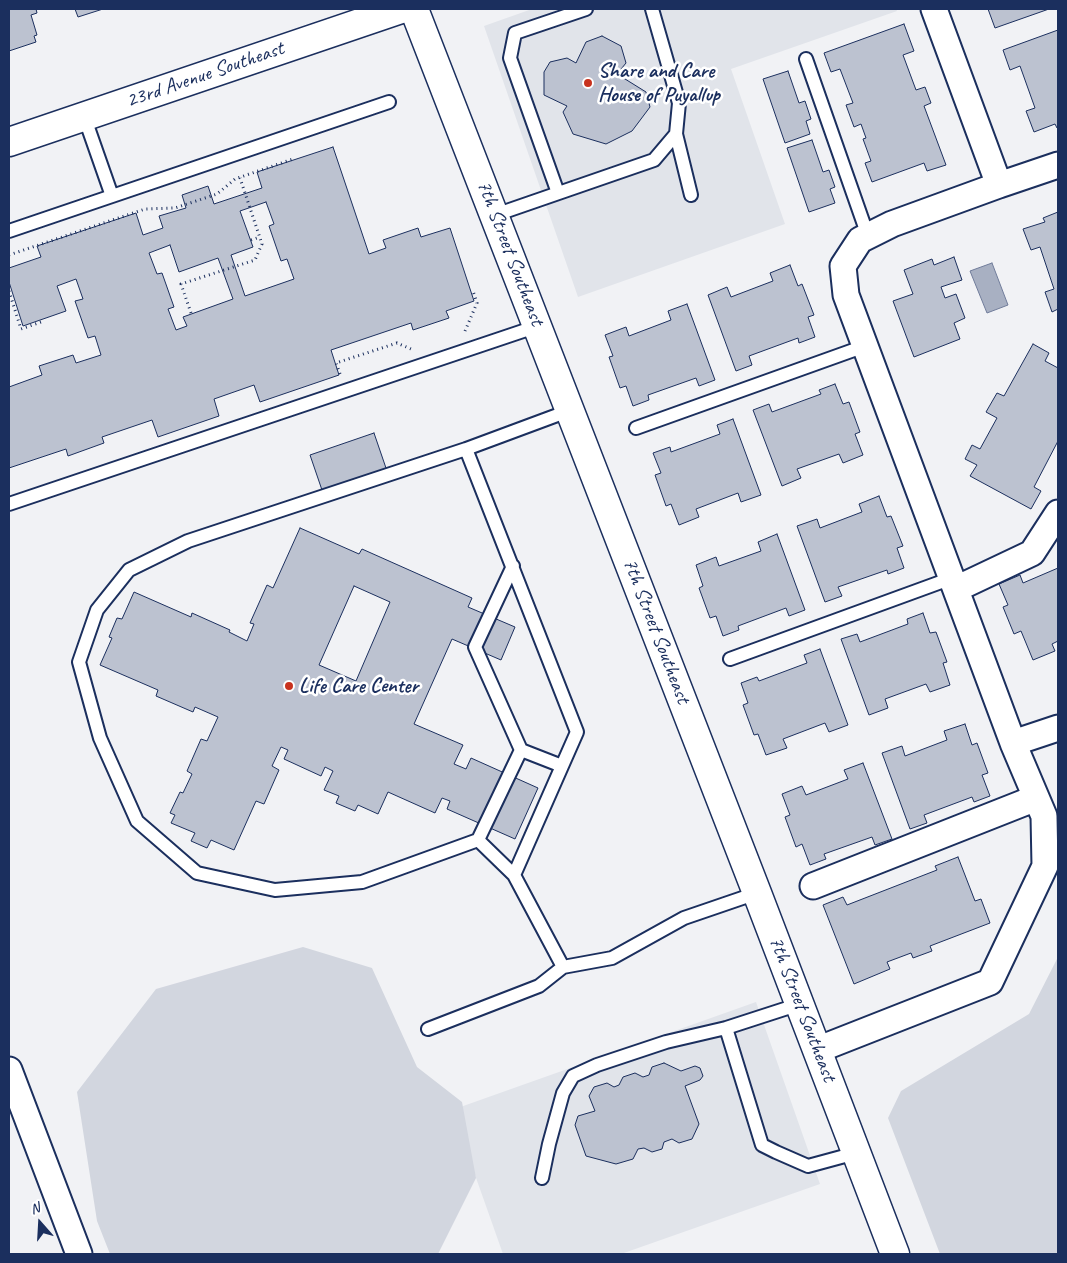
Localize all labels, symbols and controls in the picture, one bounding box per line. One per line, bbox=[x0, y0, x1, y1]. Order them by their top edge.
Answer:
street label: 23rd Avenue Southeast bbox=[123, 36, 287, 114]
place label: Share and Care House of Puyallup bbox=[598, 58, 720, 108]
marker: Share and Care House of Puyallup bbox=[582, 77, 594, 89]
street label: 7th Street Southeast bbox=[471, 177, 549, 329]
street label: 7th Street Southeast bbox=[617, 555, 695, 707]
place label: Life Care Center bbox=[299, 673, 418, 699]
marker: Life Care Center bbox=[283, 680, 295, 692]
street label: 7th Street Southeast bbox=[763, 933, 841, 1085]
north arrow bbox=[15, 1198, 65, 1248]
text: N bbox=[28, 1199, 42, 1218]

